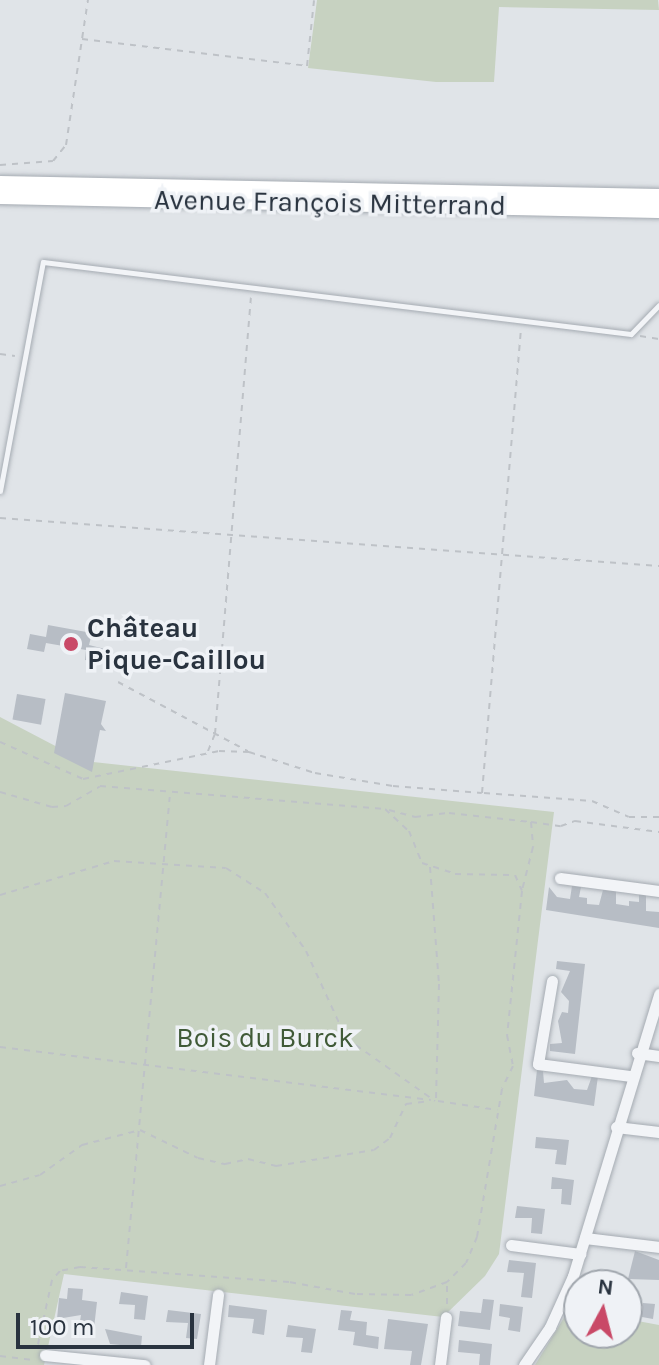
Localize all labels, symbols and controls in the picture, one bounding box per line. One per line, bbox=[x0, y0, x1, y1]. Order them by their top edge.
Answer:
street label: Avenue François Mitterrand bbox=[154, 183, 506, 223]
place label: Château Pique-Caillou bbox=[87, 611, 266, 677]
marker: Château Pique-Caillou bbox=[62, 635, 80, 653]
park label: Bois du Burck bbox=[176, 1021, 354, 1055]
north arrow bbox=[563, 1269, 643, 1349]
text: N bbox=[596, 1273, 615, 1301]
scale bar bbox=[20, 1297, 198, 1347]
text: 100 m bbox=[30, 1313, 95, 1341]

